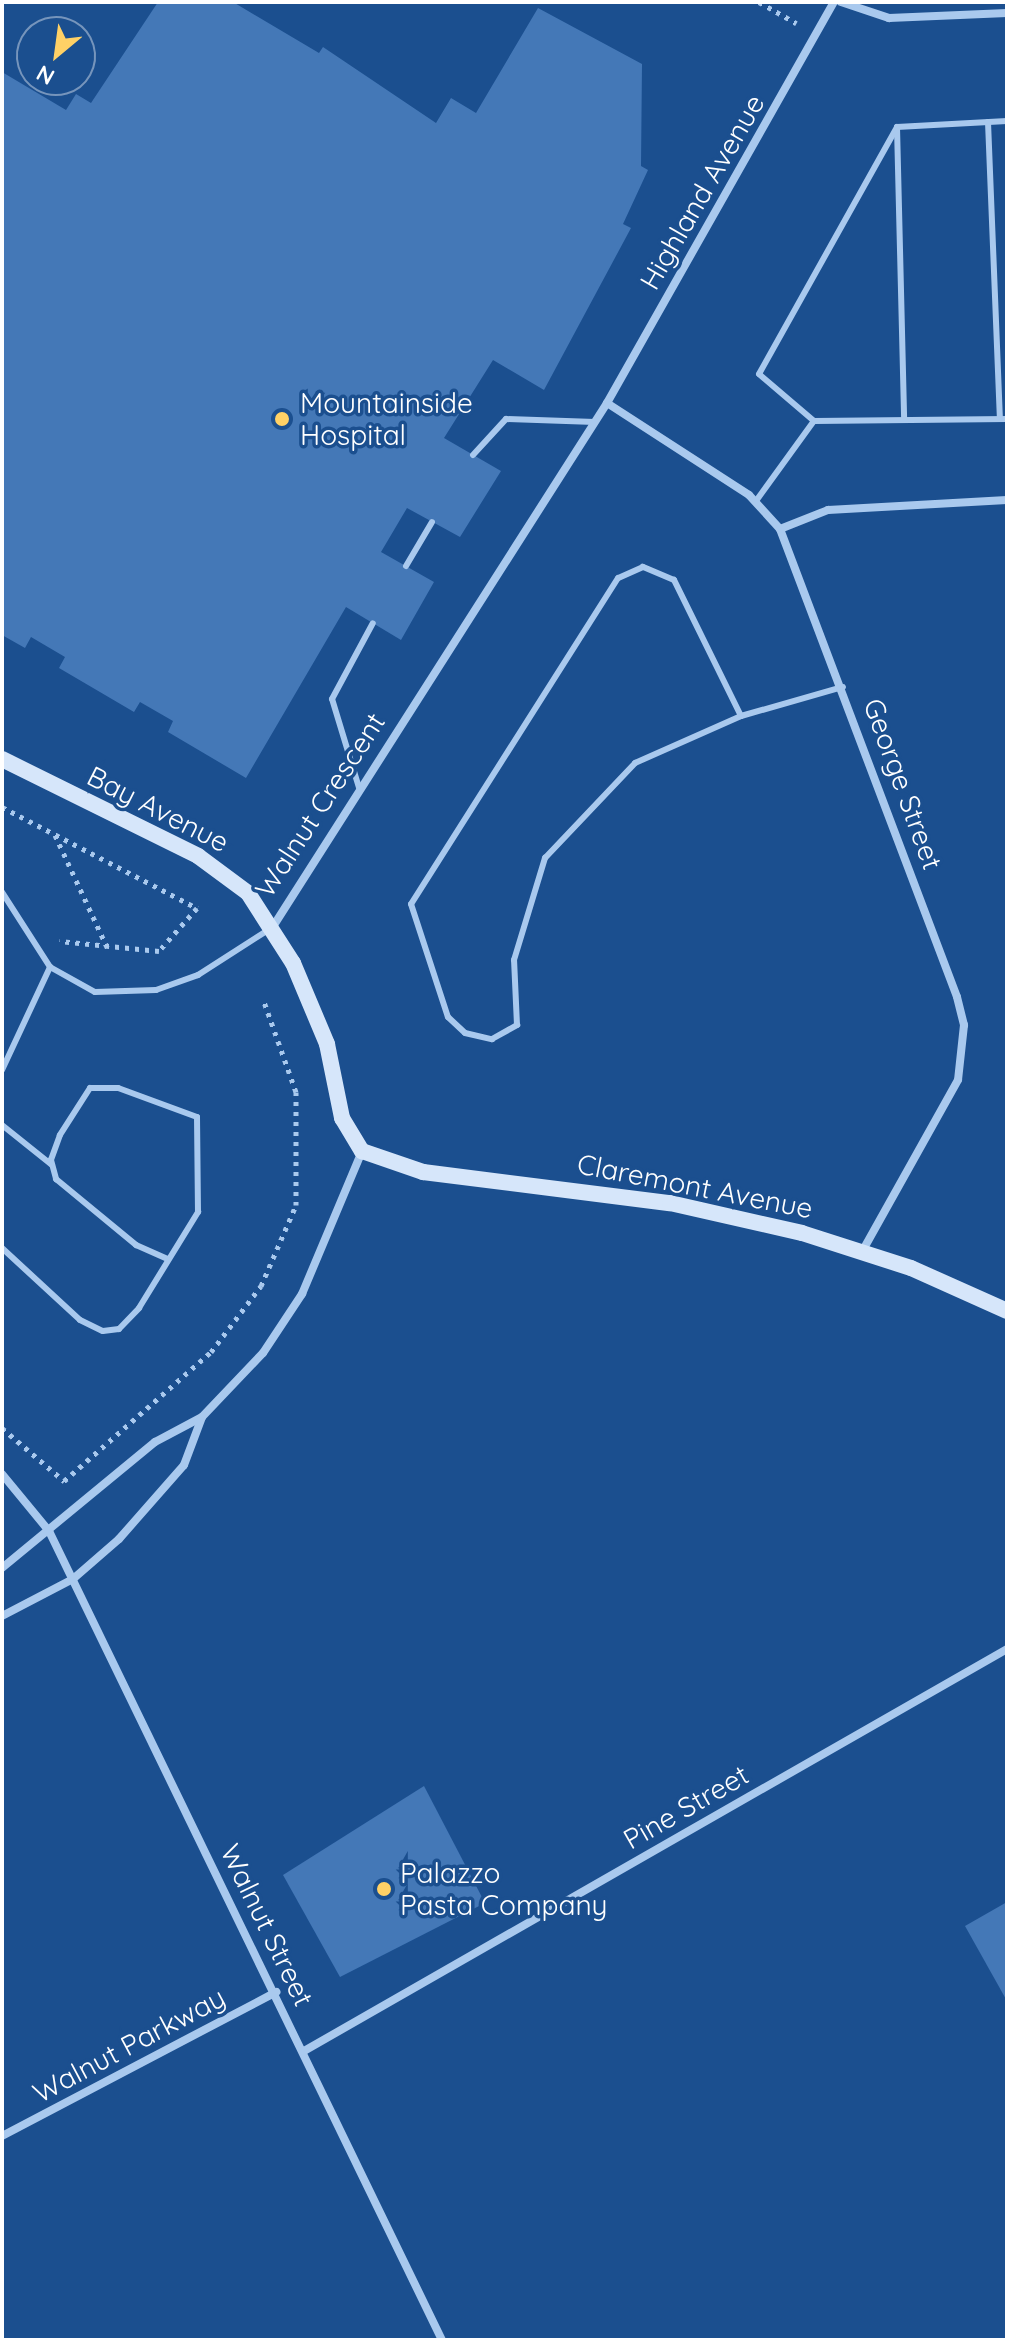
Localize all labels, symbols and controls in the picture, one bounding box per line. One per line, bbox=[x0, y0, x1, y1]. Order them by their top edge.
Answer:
north arrow bbox=[16, 16, 96, 96]
text: N bbox=[31, 59, 59, 91]
street label: Highland Avenue bbox=[633, 89, 771, 295]
place label: Mountainside Hospital bbox=[300, 386, 473, 452]
marker: Mountainside Hospital bbox=[271, 408, 293, 430]
street label: George Street bbox=[857, 694, 949, 874]
street label: Walnut Crescent bbox=[248, 707, 392, 903]
street label: Bay Avenue bbox=[82, 759, 234, 859]
street label: Claremont Avenue bbox=[574, 1147, 816, 1225]
street label: Pine Street bbox=[617, 1758, 755, 1856]
street label: Walnut Street bbox=[213, 1839, 321, 2011]
place label: Palazzo Pasta Company bbox=[400, 1856, 607, 1922]
marker: Palazzo Pasta Company bbox=[375, 1880, 393, 1898]
street label: Walnut Parkway bbox=[27, 1980, 231, 2110]

